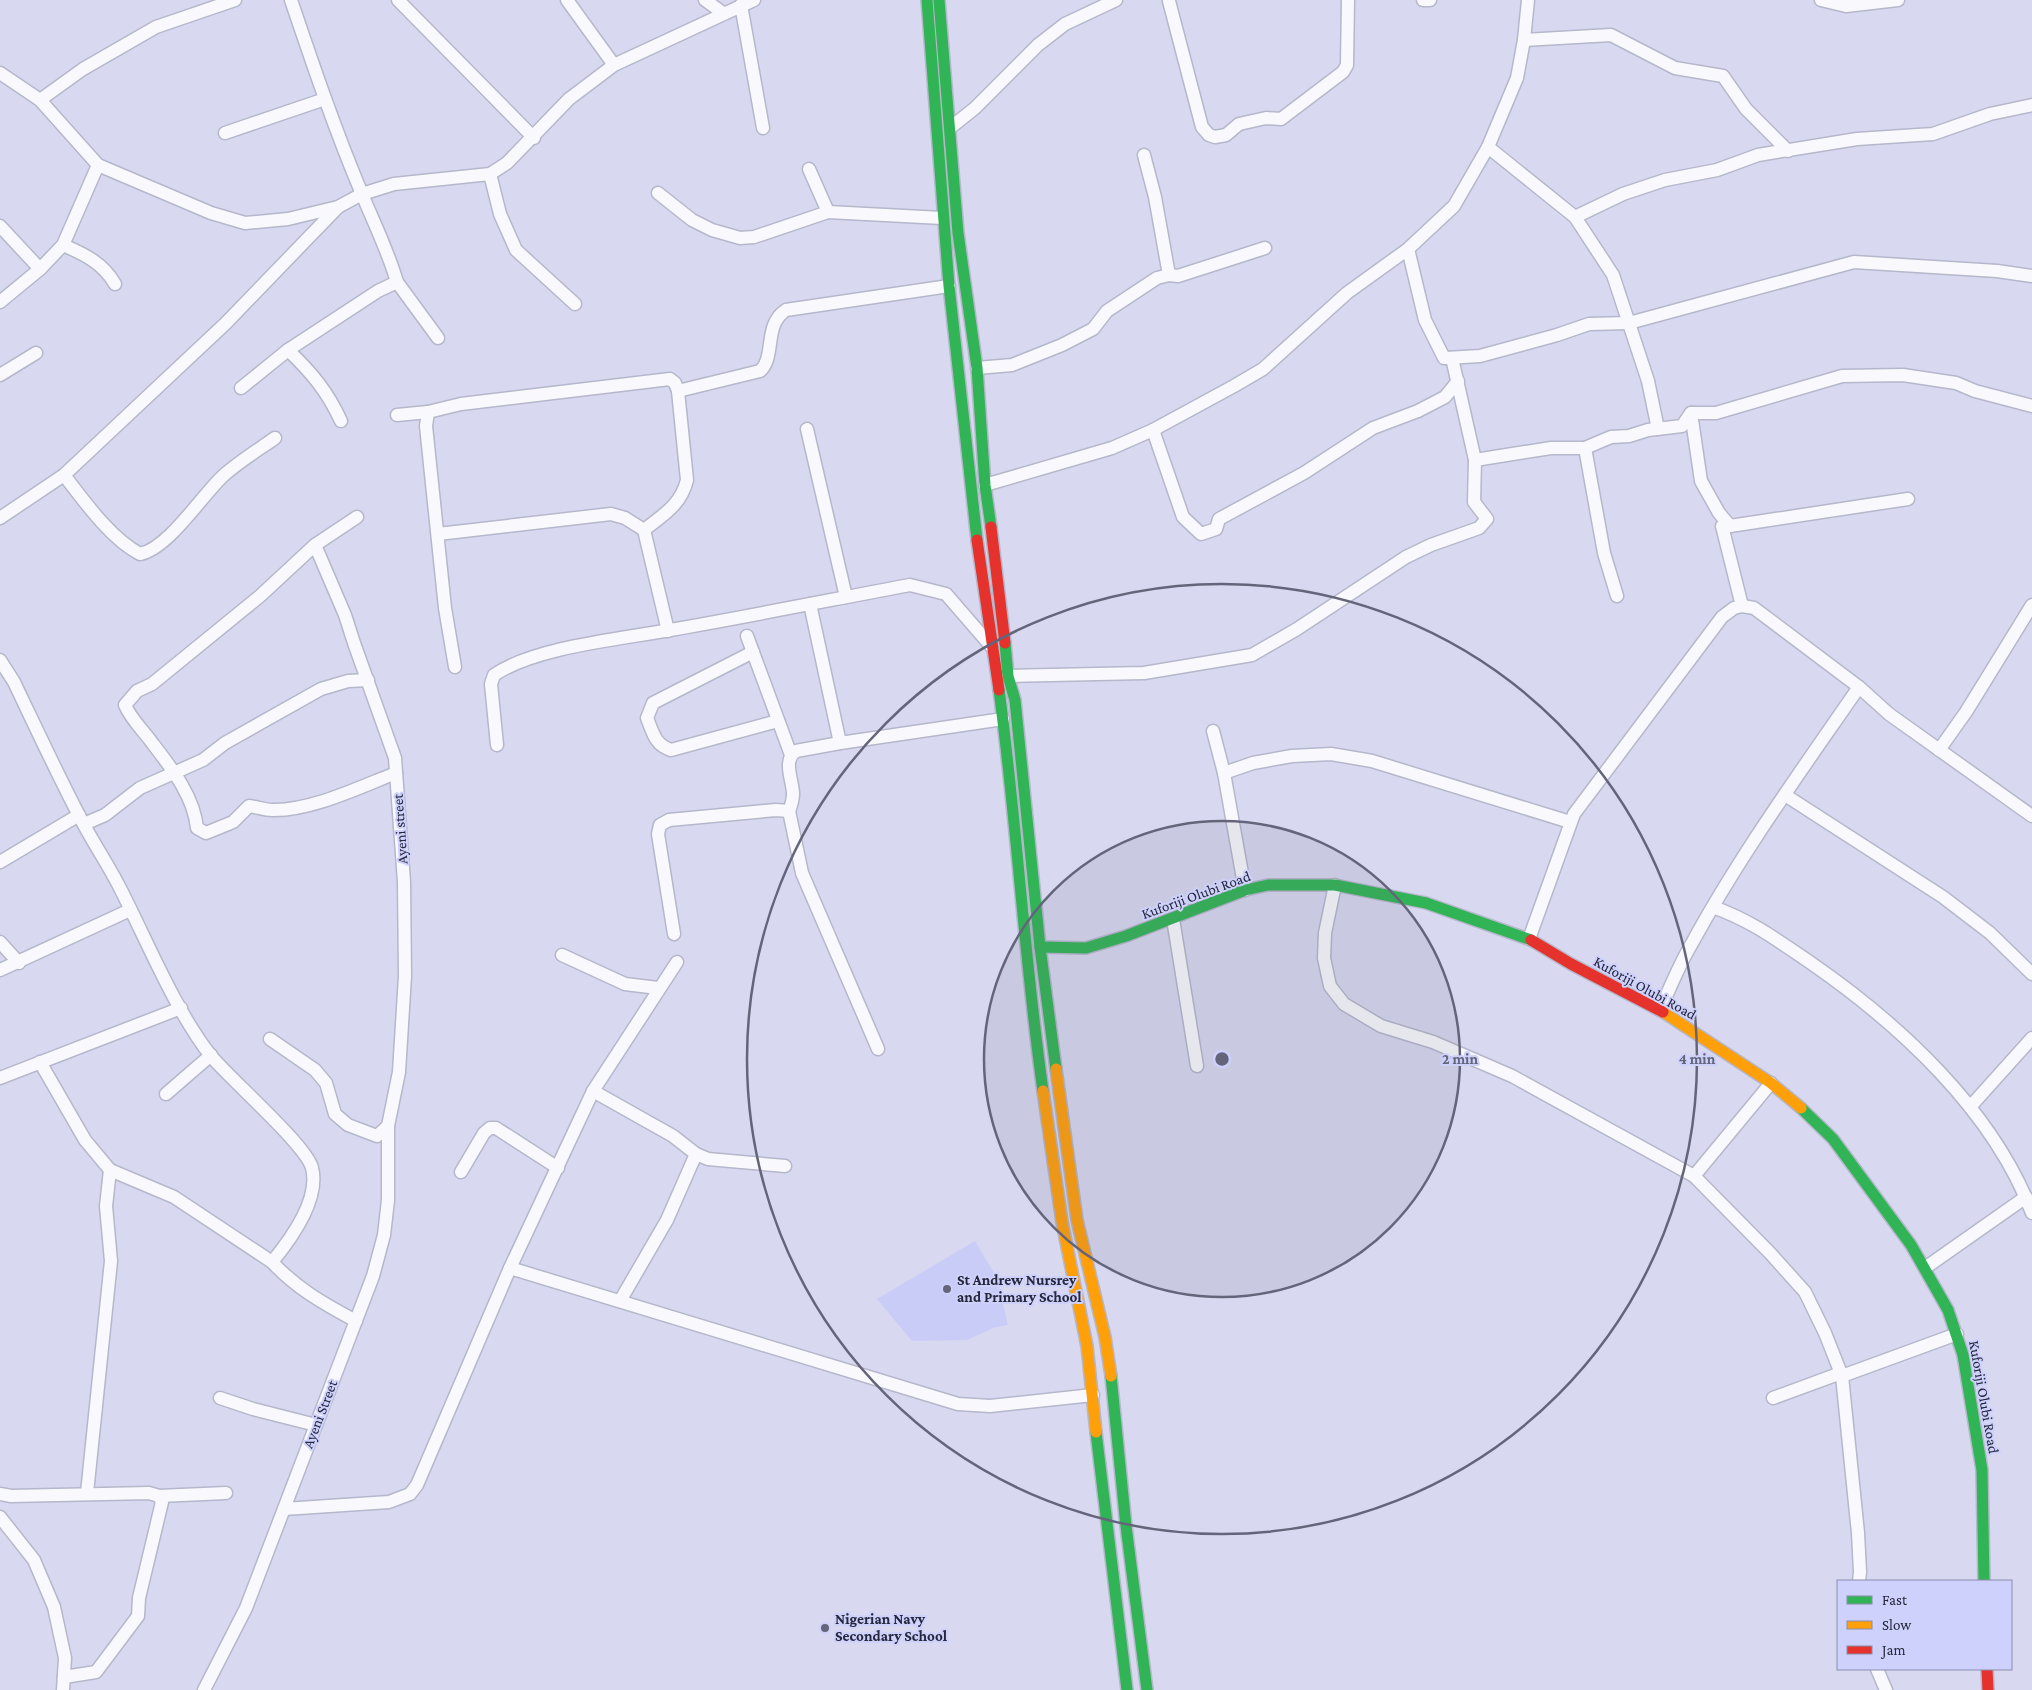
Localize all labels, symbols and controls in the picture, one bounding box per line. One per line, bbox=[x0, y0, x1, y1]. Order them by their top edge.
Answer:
street label: Ayeni street bbox=[389, 792, 411, 865]
street label: Kuforiji Olubi Road bbox=[1139, 868, 1253, 923]
street label: Kuforiji Olubi Road bbox=[1591, 953, 1699, 1024]
centre of rings bbox=[1213, 1050, 1231, 1068]
text: 2 min bbox=[1442, 1051, 1478, 1067]
text: 4 min bbox=[1679, 1051, 1716, 1067]
place label: St Andrew Nursrey and Primary School bbox=[957, 1272, 1082, 1305]
marker: St Andrew Nursrey and Primary School bbox=[941, 1283, 953, 1295]
street label: Kuforiji Olubi Road bbox=[1965, 1339, 2002, 1455]
street label: Ayeni Street bbox=[300, 1377, 342, 1451]
legend bbox=[1837, 1580, 2012, 1670]
text: Fast bbox=[1882, 1592, 1908, 1608]
place label: Nigerian Navy Secondary School bbox=[835, 1611, 948, 1644]
text: Slow bbox=[1882, 1617, 1912, 1633]
marker: Nigerian Navy Secondary School bbox=[819, 1622, 831, 1634]
text: Jam bbox=[1880, 1642, 1905, 1659]

